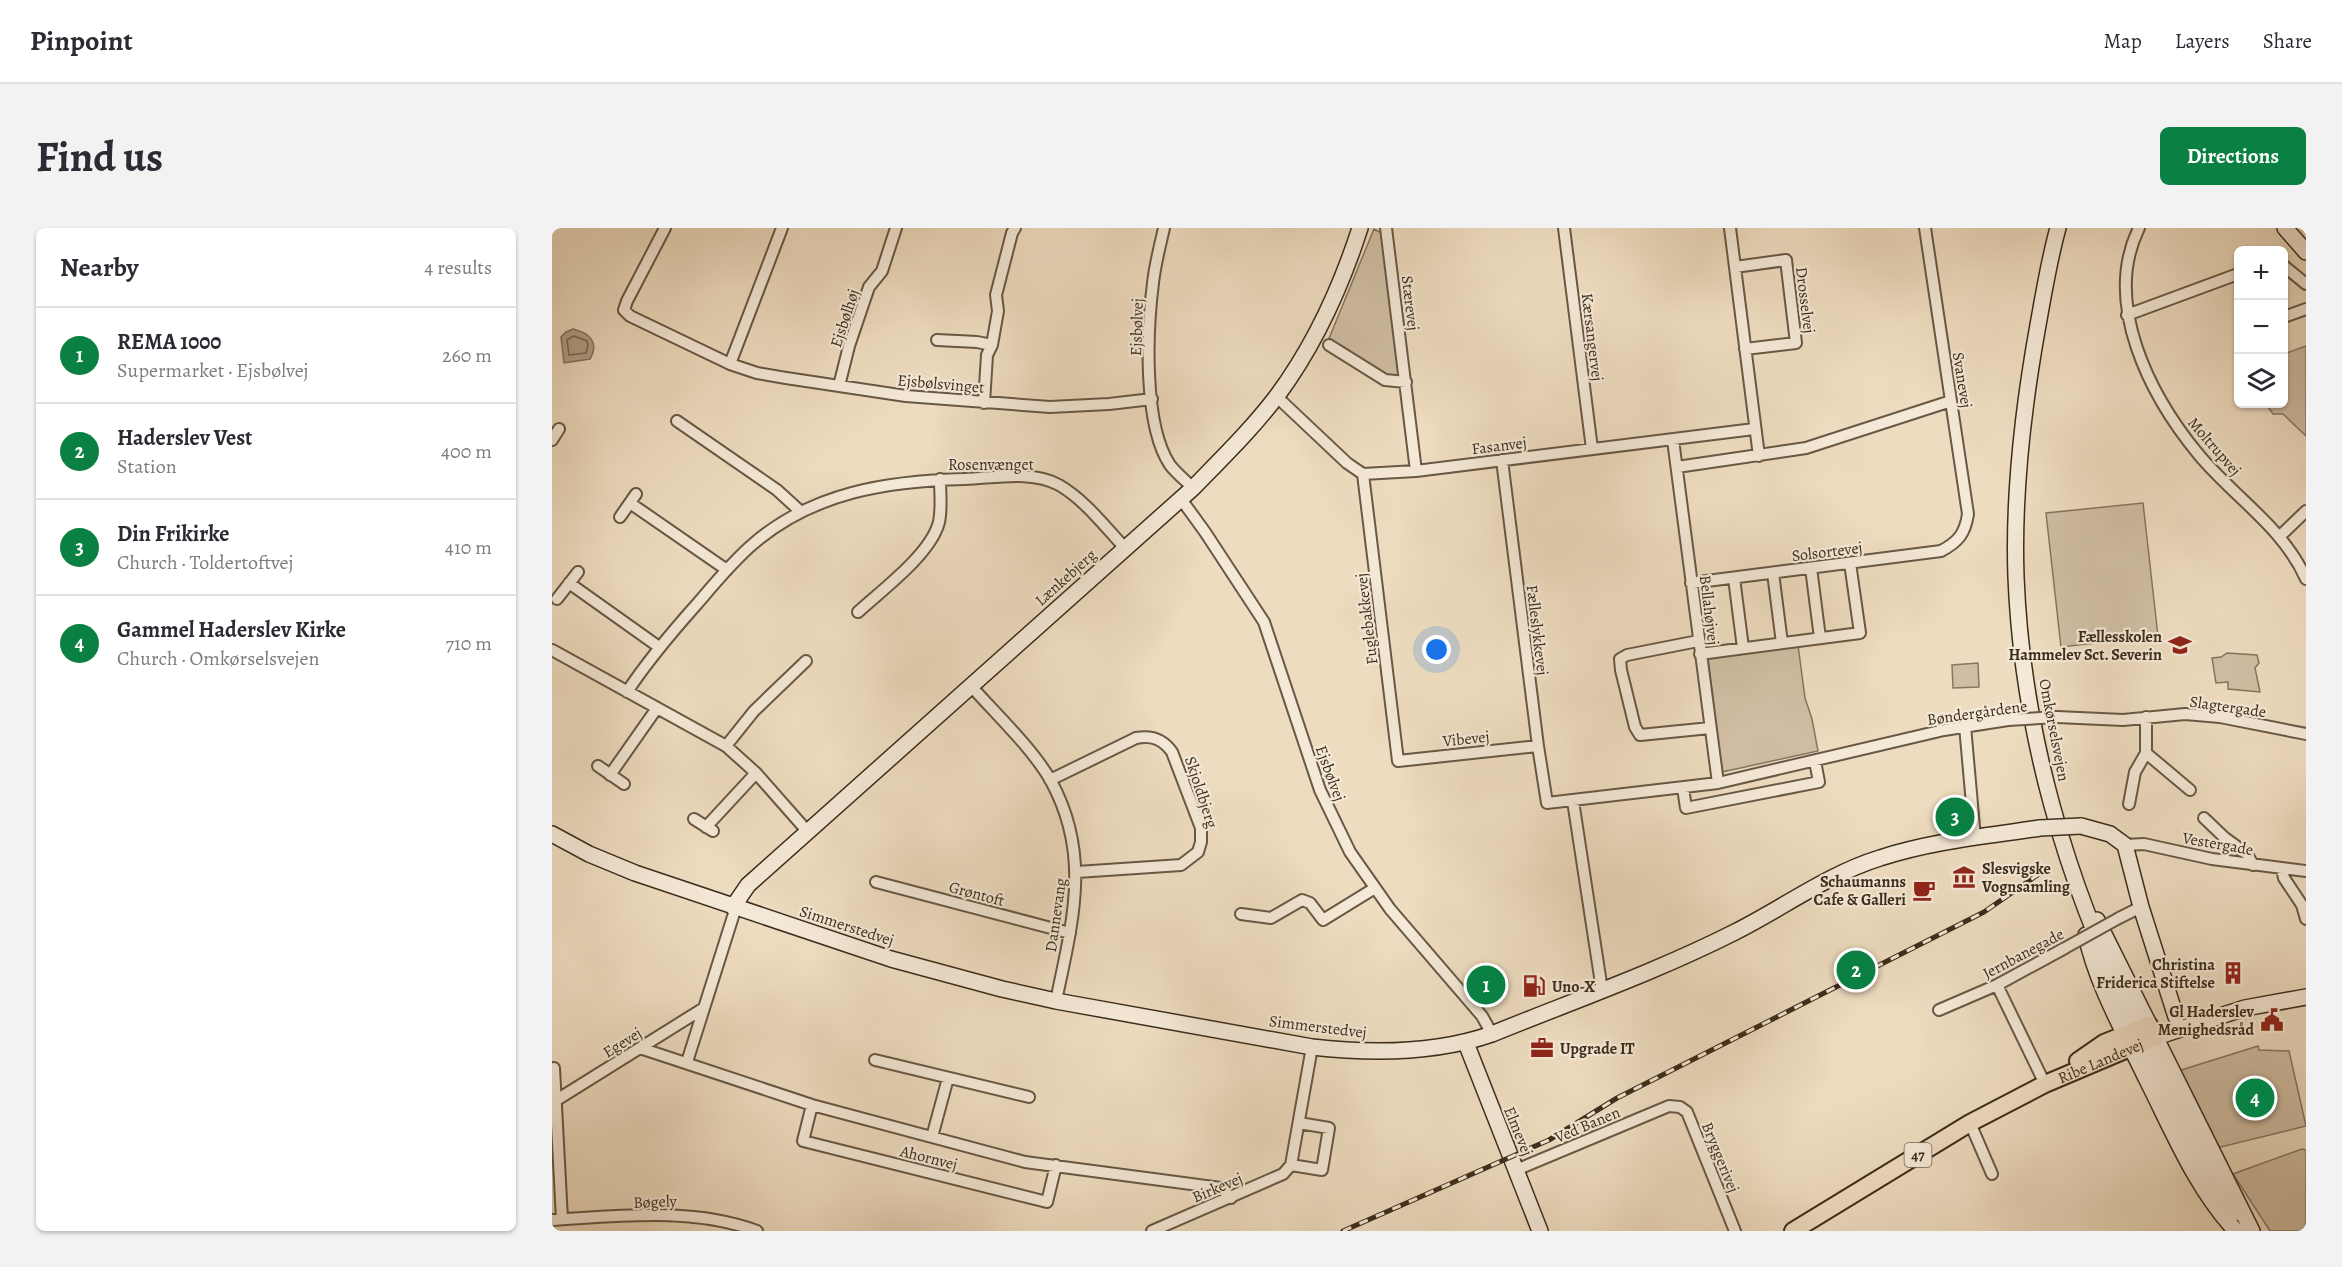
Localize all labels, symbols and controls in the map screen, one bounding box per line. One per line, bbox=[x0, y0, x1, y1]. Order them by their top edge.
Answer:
text: Pinpoint bbox=[30, 22, 133, 60]
text: Map bbox=[2103, 27, 2142, 55]
text: Layers bbox=[2175, 27, 2230, 55]
text: Share bbox=[2263, 27, 2312, 55]
button: Directions bbox=[2160, 127, 2306, 185]
text: Find us bbox=[36, 128, 163, 185]
map controls bbox=[2234, 246, 2288, 408]
button: + bbox=[2234, 246, 2288, 300]
text: Nearby bbox=[60, 250, 139, 285]
text: 4 results bbox=[424, 254, 492, 281]
street label: Drosselvej bbox=[1790, 265, 1820, 335]
street label: Stærevej bbox=[1396, 274, 1424, 332]
street label: Ejsbølhøj bbox=[825, 286, 865, 350]
street label: Kærsangervej bbox=[1576, 292, 1608, 382]
street label: Ejsbølvej bbox=[1125, 298, 1149, 356]
button: − bbox=[2234, 300, 2288, 354]
text: REMA 1000 bbox=[117, 327, 221, 357]
text: 1 bbox=[76, 342, 83, 369]
text: 260 m bbox=[442, 342, 492, 369]
street label: Svanevej bbox=[1947, 351, 1977, 410]
button: layers bbox=[2234, 354, 2288, 408]
text: Supermarket · Ejsbølvej bbox=[117, 357, 309, 384]
street label: Ejsbølsvinget bbox=[897, 369, 985, 399]
street label: Moltrupvej bbox=[2183, 412, 2246, 481]
text: Haderslev Vest bbox=[117, 423, 252, 453]
street label: Fasanvej bbox=[1470, 432, 1528, 460]
text: 2 bbox=[75, 438, 84, 465]
text: 400 m bbox=[441, 438, 492, 465]
text: Station bbox=[117, 453, 177, 480]
street label: Rosenvænget bbox=[948, 454, 1034, 476]
text: Din Frikirke bbox=[117, 519, 229, 549]
text: 3 bbox=[75, 534, 84, 561]
text: 410 m bbox=[445, 534, 492, 561]
street label: Solsortevej bbox=[1791, 537, 1864, 567]
street label: Lænkebjerg bbox=[1030, 544, 1101, 611]
text: Church · Toldertoftvej bbox=[117, 549, 294, 576]
street label: Fuglebakkevej bbox=[1350, 572, 1384, 666]
street label: Bellahøjvej bbox=[1694, 574, 1724, 646]
street label: Fælleslykkevej bbox=[1521, 584, 1553, 677]
text: Gammel Haderslev Kirke bbox=[117, 615, 346, 645]
place label: Fællesskolen Hammelev Sct. Severin bbox=[2009, 626, 2162, 666]
text: 4 bbox=[75, 630, 84, 657]
text: 710 m bbox=[446, 630, 492, 657]
school or university icon: Fællesskolen Hammelev Sct. Severin bbox=[2167, 632, 2193, 658]
your location bbox=[1422, 635, 1451, 664]
text: Church · Omkørselsvejen bbox=[117, 645, 320, 672]
street label: Omkørselsvejen bbox=[2033, 677, 2075, 784]
street label: Slagtergade bbox=[2188, 691, 2268, 723]
street label: Bøndergårdene bbox=[1926, 695, 2029, 731]
street label: Vibevej bbox=[1441, 726, 1491, 752]
street label: Ejsbølvej bbox=[1310, 742, 1350, 804]
street label: Skjoldbjerg bbox=[1179, 754, 1223, 831]
pin: 3 bbox=[1936, 794, 1974, 840]
street label: Vestergade bbox=[2180, 827, 2255, 861]
place label: Slesvigske Vognsamling bbox=[1981, 858, 2071, 898]
museum icon: Slesvigske Vognsamling bbox=[1951, 864, 1977, 890]
place label: Schaumanns Cafe & Galleri bbox=[1814, 871, 1906, 911]
street label: Grøntoft bbox=[947, 876, 1007, 912]
street label: Dannevang bbox=[1040, 877, 1072, 954]
cafe icon: Schaumanns Cafe & Galleri bbox=[1911, 877, 1937, 903]
street label: Simmerstedvej bbox=[797, 900, 897, 952]
street label: Jernbanegade bbox=[1979, 923, 2068, 984]
pin: 2 bbox=[1836, 948, 1876, 992]
place label: Christina Friderica Stiftelse bbox=[2096, 954, 2215, 994]
building icon: Christina Friderica Stiftelse bbox=[2220, 960, 2246, 986]
pin: 1 bbox=[1466, 962, 1506, 1008]
fuel station icon: Uno-X bbox=[1521, 973, 1547, 999]
place label: Uno-X bbox=[1552, 976, 1595, 998]
place label: Gl Haderslev Menighedsråd bbox=[2158, 1001, 2255, 1041]
public building icon: Gl Haderslev Menighedsråd bbox=[2259, 1007, 2285, 1033]
street label: Simmerstedvej bbox=[1268, 1010, 1368, 1044]
street label: Egevej bbox=[599, 1022, 646, 1063]
street label: Ribe Landevej bbox=[2055, 1034, 2147, 1089]
office icon: Upgrade IT bbox=[1529, 1035, 1555, 1061]
place label: Upgrade IT bbox=[1560, 1038, 1635, 1060]
pin: 4 bbox=[2236, 1076, 2274, 1120]
street label: Ved Banen bbox=[1550, 1101, 1624, 1149]
street label: Elmevej bbox=[1498, 1103, 1538, 1160]
street label: Bryggerivej bbox=[1696, 1119, 1744, 1196]
street label: Ahornvej bbox=[897, 1140, 960, 1176]
road number: 47 bbox=[1904, 1143, 1932, 1167]
street label: Birkevej bbox=[1189, 1167, 1246, 1208]
street label: Bøgely bbox=[633, 1190, 678, 1214]

